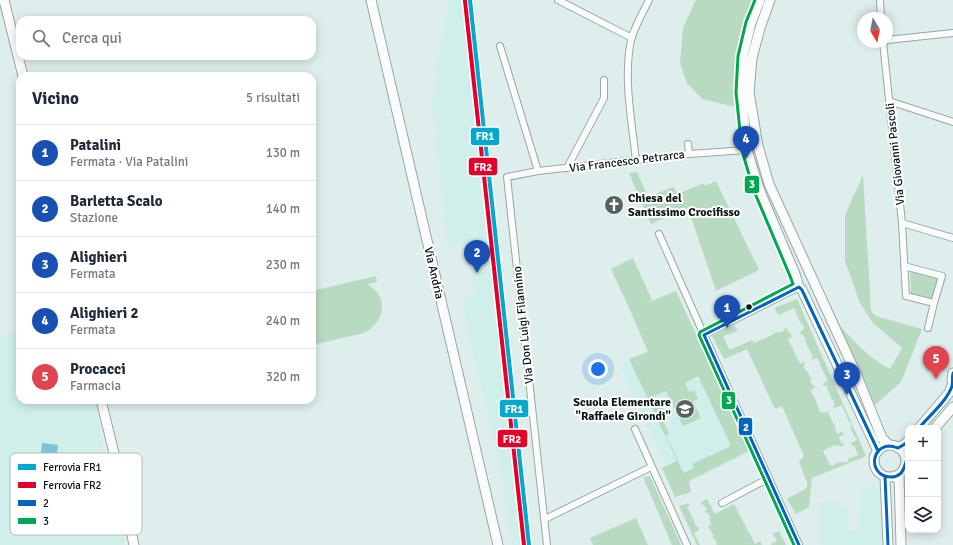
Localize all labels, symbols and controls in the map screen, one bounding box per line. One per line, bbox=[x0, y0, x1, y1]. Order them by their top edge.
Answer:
north arrow bbox=[857, 12, 893, 48]
search box bbox=[16, 16, 316, 60]
icon: search bbox=[30, 27, 52, 49]
text: Cerca qui bbox=[62, 29, 122, 47]
text: Vicino bbox=[32, 88, 79, 109]
text: 5 risultati bbox=[246, 90, 300, 106]
street label: Via Giovanni Pascoli bbox=[883, 102, 908, 206]
pin: 4 bbox=[733, 126, 759, 159]
line badge: FR1 bbox=[470, 127, 500, 146]
text: FR1 bbox=[476, 130, 494, 143]
text: Patalini bbox=[70, 136, 121, 154]
text: 1 bbox=[41, 145, 49, 161]
text: 130 m bbox=[266, 145, 300, 161]
street label: Via Francesco Petrarca bbox=[569, 147, 686, 176]
text: Fermata · Via Patalini bbox=[70, 154, 188, 170]
line badge: FR2 bbox=[468, 157, 498, 176]
text: FR2 bbox=[474, 161, 492, 174]
line badge: 3 bbox=[744, 175, 760, 194]
text: 3 bbox=[749, 178, 755, 191]
place label: Chiesa del Santissimo Crocifisso bbox=[628, 191, 740, 220]
text: Barletta Scalo bbox=[70, 192, 163, 210]
church icon: Chiesa del Santissimo Crocifisso bbox=[603, 194, 625, 216]
text: 2 bbox=[41, 201, 49, 217]
text: 140 m bbox=[266, 201, 300, 217]
text: Stazione bbox=[70, 210, 118, 226]
pin: 2 bbox=[464, 240, 490, 273]
street label: Via Andria bbox=[420, 246, 447, 301]
text: Alighieri bbox=[70, 248, 127, 266]
text: 3 bbox=[41, 257, 49, 273]
text: 230 m bbox=[266, 257, 300, 273]
street label: Via Don Luigi Filannino bbox=[510, 265, 537, 385]
text: Fermata bbox=[70, 266, 116, 282]
pin: 1 bbox=[714, 295, 740, 328]
unlabelled marker bbox=[744, 302, 754, 312]
text: Alighieri 2 bbox=[70, 304, 139, 322]
text: 4 bbox=[41, 313, 49, 329]
text: 240 m bbox=[266, 313, 300, 329]
text: Fermata bbox=[70, 322, 116, 338]
pin: 5 bbox=[923, 346, 949, 379]
your location bbox=[588, 359, 608, 379]
text: Procacci bbox=[70, 360, 126, 378]
pin: 3 bbox=[834, 362, 860, 395]
text: 5 bbox=[41, 369, 49, 385]
text: 320 m bbox=[266, 369, 300, 385]
text: Farmacia bbox=[70, 378, 121, 394]
line badge: 3 bbox=[721, 391, 736, 410]
text: 3 bbox=[726, 394, 732, 407]
place label: Scuola Elementare "Raffaele Girondi" bbox=[573, 395, 671, 424]
school or university icon: Scuola Elementare "Raffaele Girondi" bbox=[674, 398, 696, 420]
line badge: FR1 bbox=[499, 399, 529, 418]
text: FR1 bbox=[505, 403, 523, 416]
line badge: 2 bbox=[738, 417, 753, 436]
text: 2 bbox=[743, 421, 749, 434]
map controls bbox=[905, 425, 941, 533]
button: + bbox=[905, 425, 941, 461]
line badge: FR2 bbox=[497, 429, 528, 448]
text: FR2 bbox=[503, 433, 521, 446]
legend bbox=[10, 453, 142, 535]
text: Ferrovia FR1 bbox=[43, 461, 102, 474]
button: − bbox=[905, 461, 941, 497]
text: Ferrovia FR2 bbox=[43, 479, 102, 492]
text: 2 bbox=[43, 497, 49, 510]
button: layers bbox=[905, 497, 941, 533]
text: 3 bbox=[43, 515, 49, 528]

